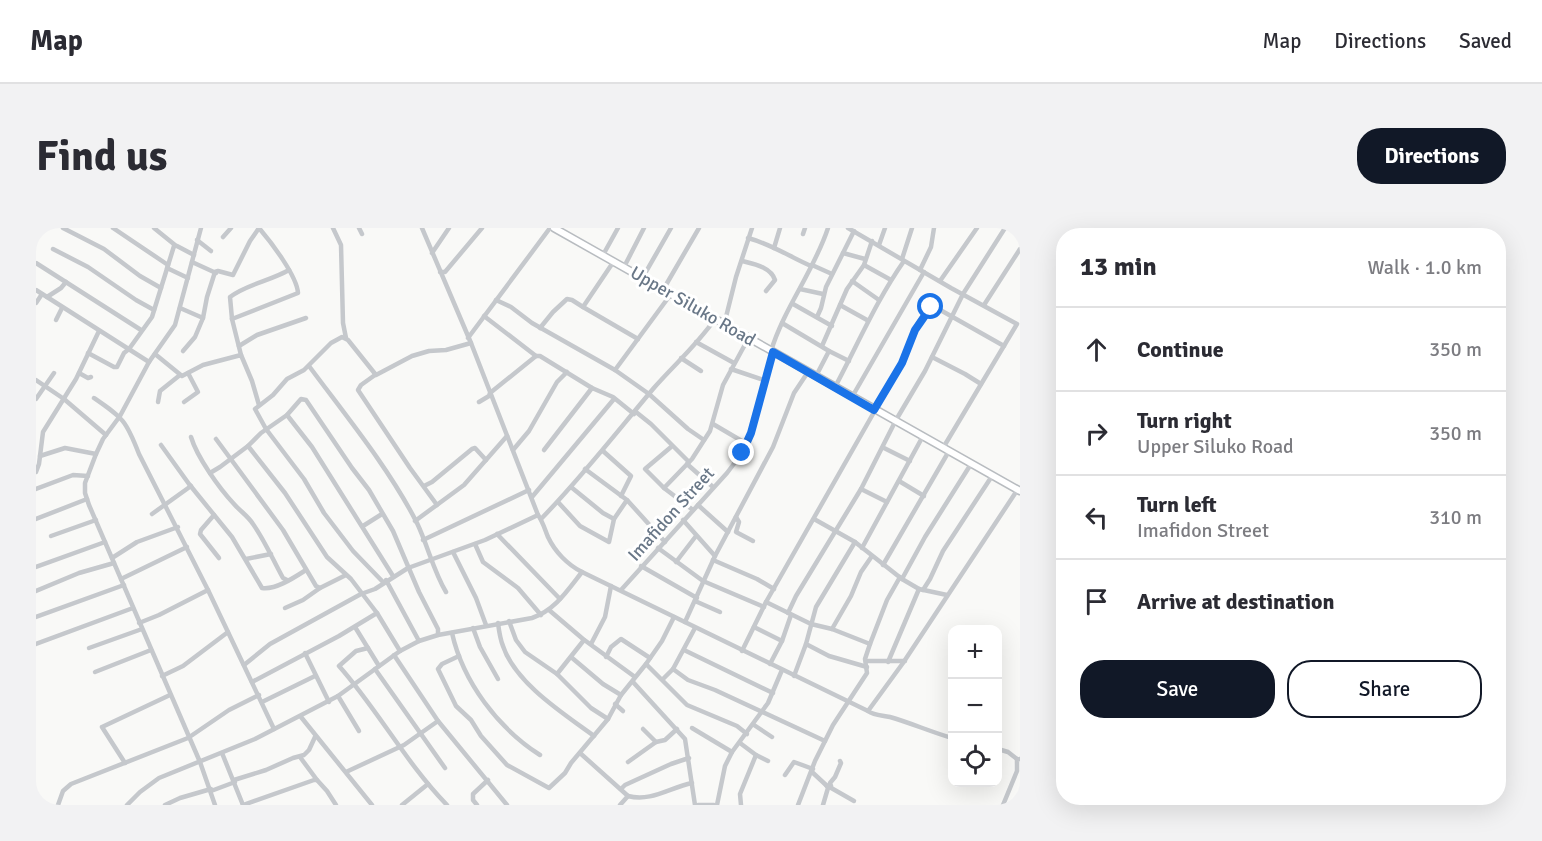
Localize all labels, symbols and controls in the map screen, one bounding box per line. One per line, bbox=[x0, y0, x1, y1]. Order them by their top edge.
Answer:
text: Map bbox=[30, 24, 83, 58]
text: Map bbox=[1263, 28, 1301, 54]
text: Directions bbox=[1334, 28, 1426, 54]
text: Saved bbox=[1459, 28, 1512, 54]
button: Directions bbox=[1357, 128, 1506, 184]
text: Find us bbox=[36, 131, 167, 182]
text: 13 min bbox=[1080, 251, 1157, 283]
text: Walk · 1.0 km bbox=[1368, 255, 1482, 280]
street label: Upper Siluko Road bbox=[626, 261, 760, 351]
route start bbox=[917, 293, 943, 319]
icon: ahead bbox=[1080, 333, 1113, 366]
text: Continue bbox=[1137, 336, 1224, 363]
text: 350 m bbox=[1429, 337, 1482, 362]
text: Turn right bbox=[1137, 407, 1232, 434]
icon: right bbox=[1080, 417, 1113, 450]
text: 350 m bbox=[1429, 421, 1482, 446]
text: Upper Siluko Road bbox=[1137, 434, 1294, 459]
route end bbox=[728, 439, 754, 465]
street label: Imafidon Street bbox=[623, 462, 719, 566]
text: Turn left bbox=[1137, 491, 1217, 518]
icon: left bbox=[1080, 501, 1113, 534]
text: 310 m bbox=[1429, 505, 1482, 530]
text: Imafidon Street bbox=[1137, 518, 1269, 543]
icon: arrive bbox=[1080, 585, 1113, 618]
text: Arrive at destination bbox=[1137, 588, 1334, 615]
map controls bbox=[948, 625, 1002, 787]
button: + bbox=[948, 625, 1002, 679]
button: Save bbox=[1080, 660, 1275, 718]
button: Share bbox=[1287, 660, 1482, 718]
button: − bbox=[948, 679, 1002, 733]
button: locate bbox=[948, 733, 1002, 787]

